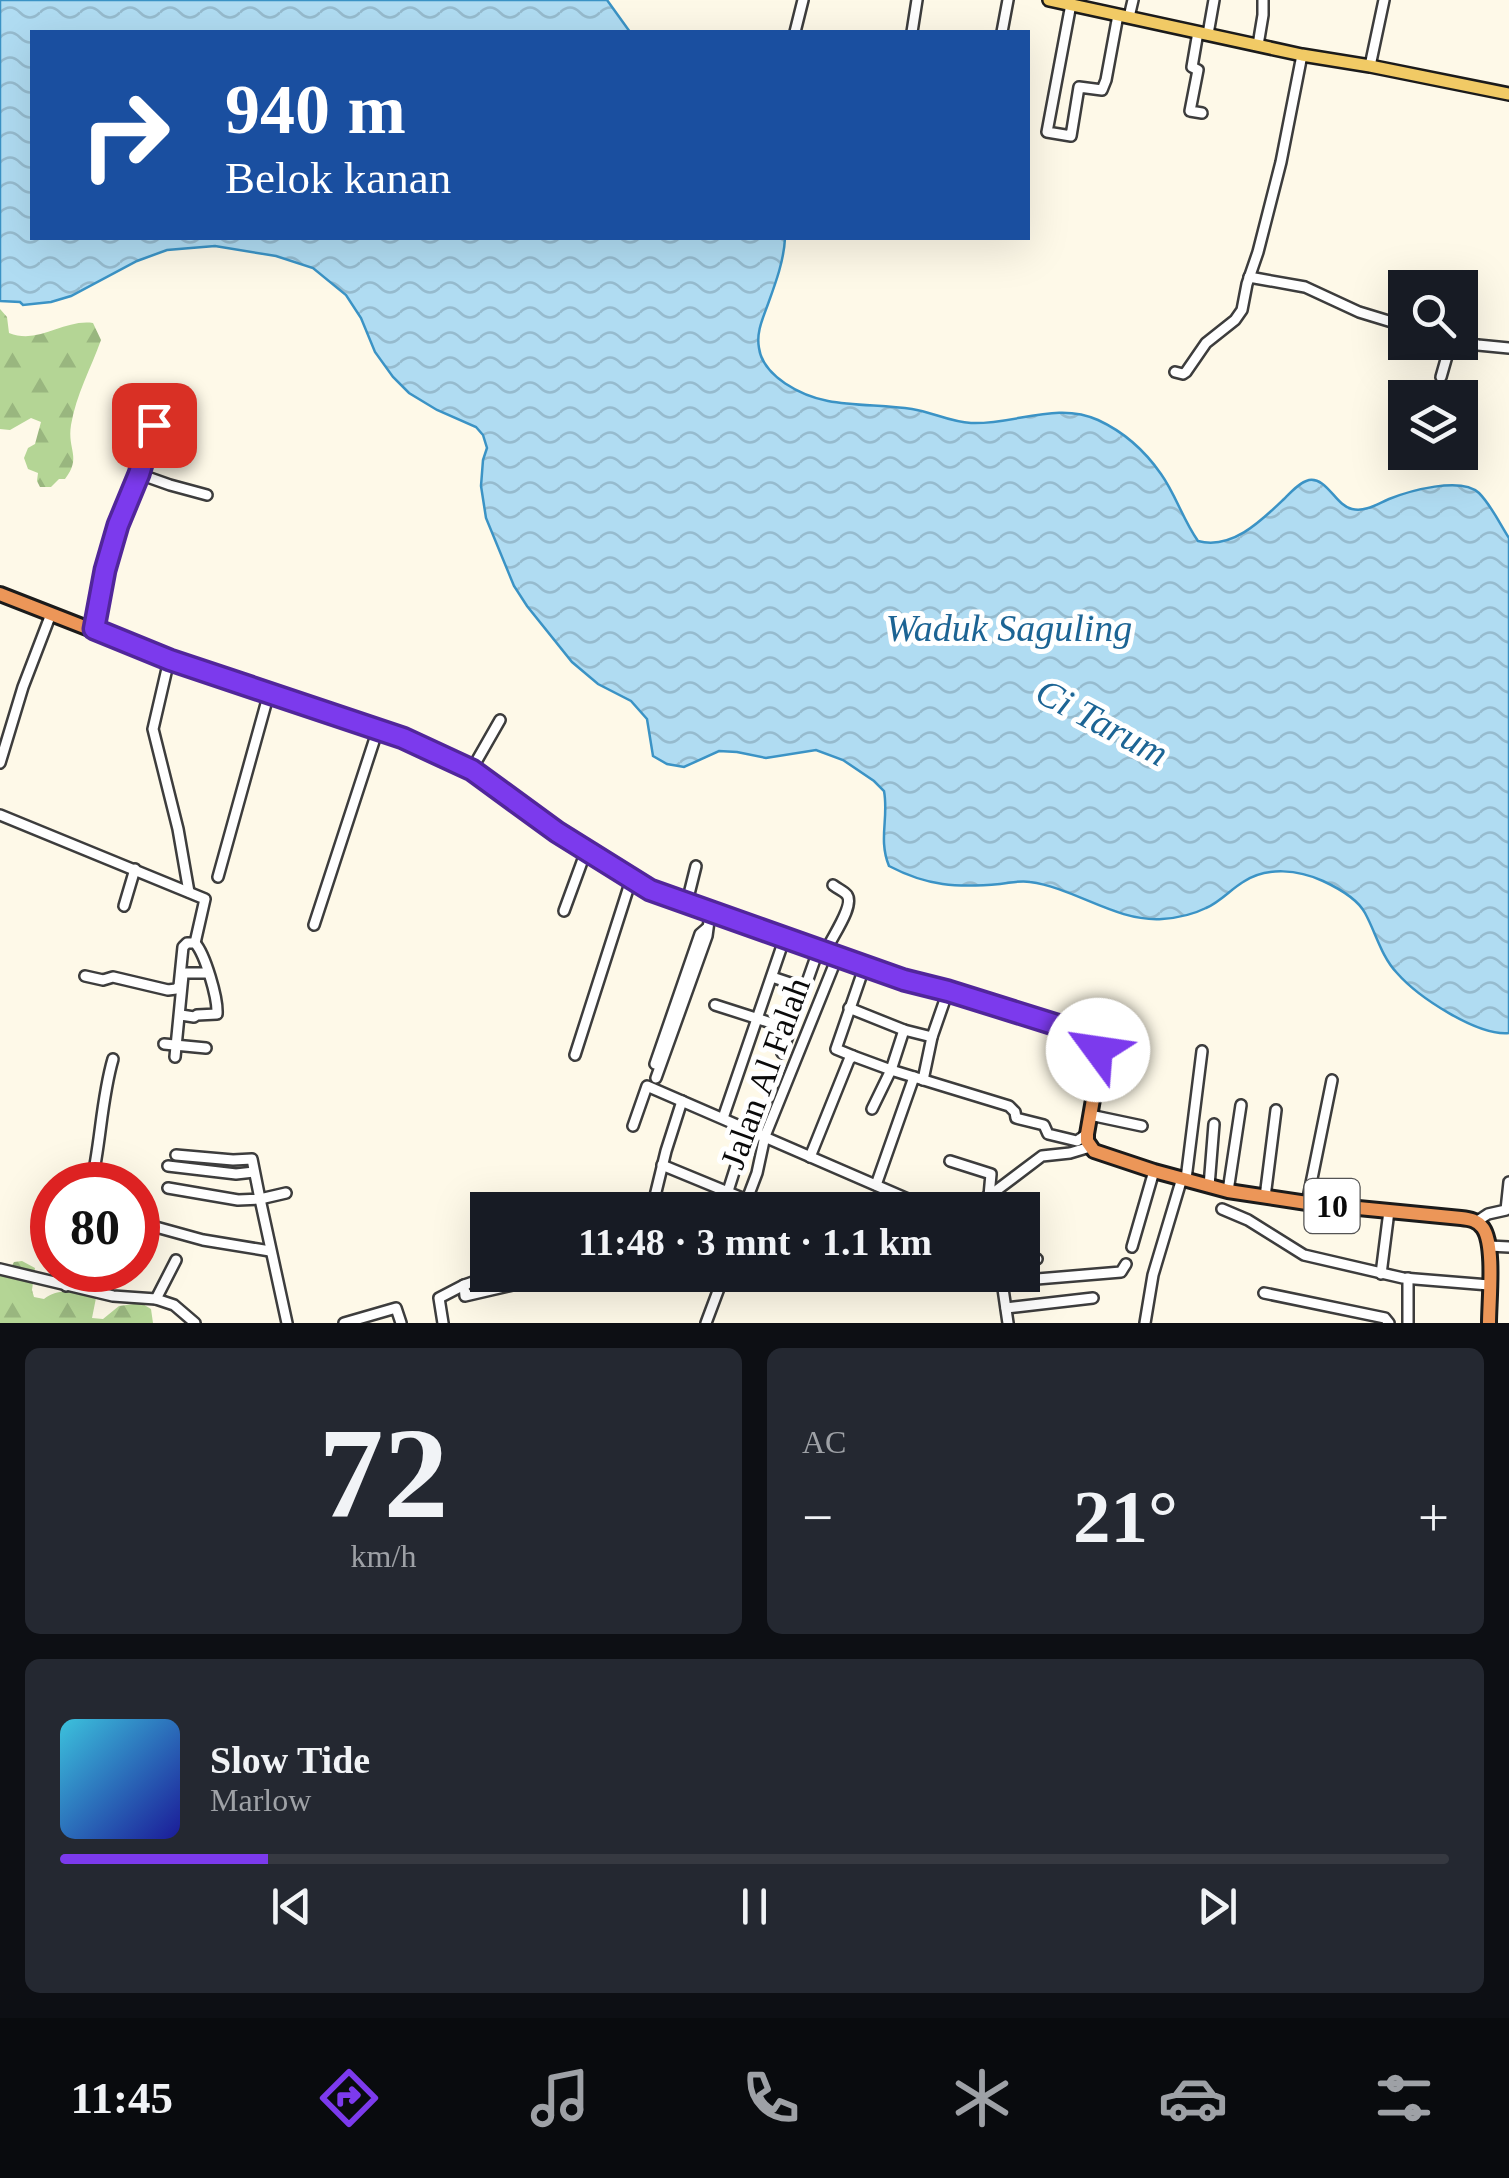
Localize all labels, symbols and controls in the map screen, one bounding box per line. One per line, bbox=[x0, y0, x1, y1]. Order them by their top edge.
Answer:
icon: right bbox=[60, 70, 190, 200]
text: 940 m bbox=[225, 71, 406, 148]
text: Belok kanan bbox=[225, 153, 451, 203]
map controls bbox=[1388, 270, 1478, 470]
button: search bbox=[1388, 270, 1478, 360]
button: layers bbox=[1388, 380, 1478, 470]
pin bbox=[112, 383, 197, 468]
icon: arrive bbox=[127, 398, 182, 453]
water label: Waduk Saguling bbox=[886, 607, 1132, 649]
water label: Ci Tarum bbox=[1029, 670, 1175, 774]
street label: Jalan Al Falah bbox=[713, 972, 818, 1174]
position arrow bbox=[1046, 998, 1150, 1102]
speed limit sign: 80 bbox=[30, 1162, 160, 1292]
road number: 10 bbox=[1304, 1179, 1360, 1233]
text: 11:48 · 3 mnt · 1.1 km bbox=[578, 1221, 932, 1263]
text: 72 bbox=[319, 1401, 449, 1545]
text: AC bbox=[802, 1424, 846, 1460]
text: 21° bbox=[1073, 1475, 1178, 1558]
text: − bbox=[802, 1487, 833, 1548]
text: + bbox=[1418, 1487, 1449, 1548]
text: km/h bbox=[351, 1538, 416, 1574]
text: Slow Tide bbox=[210, 1739, 370, 1781]
text: Marlow bbox=[210, 1782, 311, 1818]
icon: previous bbox=[264, 1879, 319, 1934]
icon: pause bbox=[727, 1879, 782, 1934]
icon: next bbox=[1190, 1879, 1245, 1934]
icon: directions bbox=[314, 2063, 384, 2133]
icon: music bbox=[525, 2063, 595, 2133]
icon: phone bbox=[736, 2063, 806, 2133]
icon: climate bbox=[947, 2063, 1017, 2133]
icon: car bbox=[1158, 2063, 1228, 2133]
icon: filters bbox=[1369, 2063, 1439, 2133]
text: 11:45 bbox=[70, 2073, 173, 2123]

